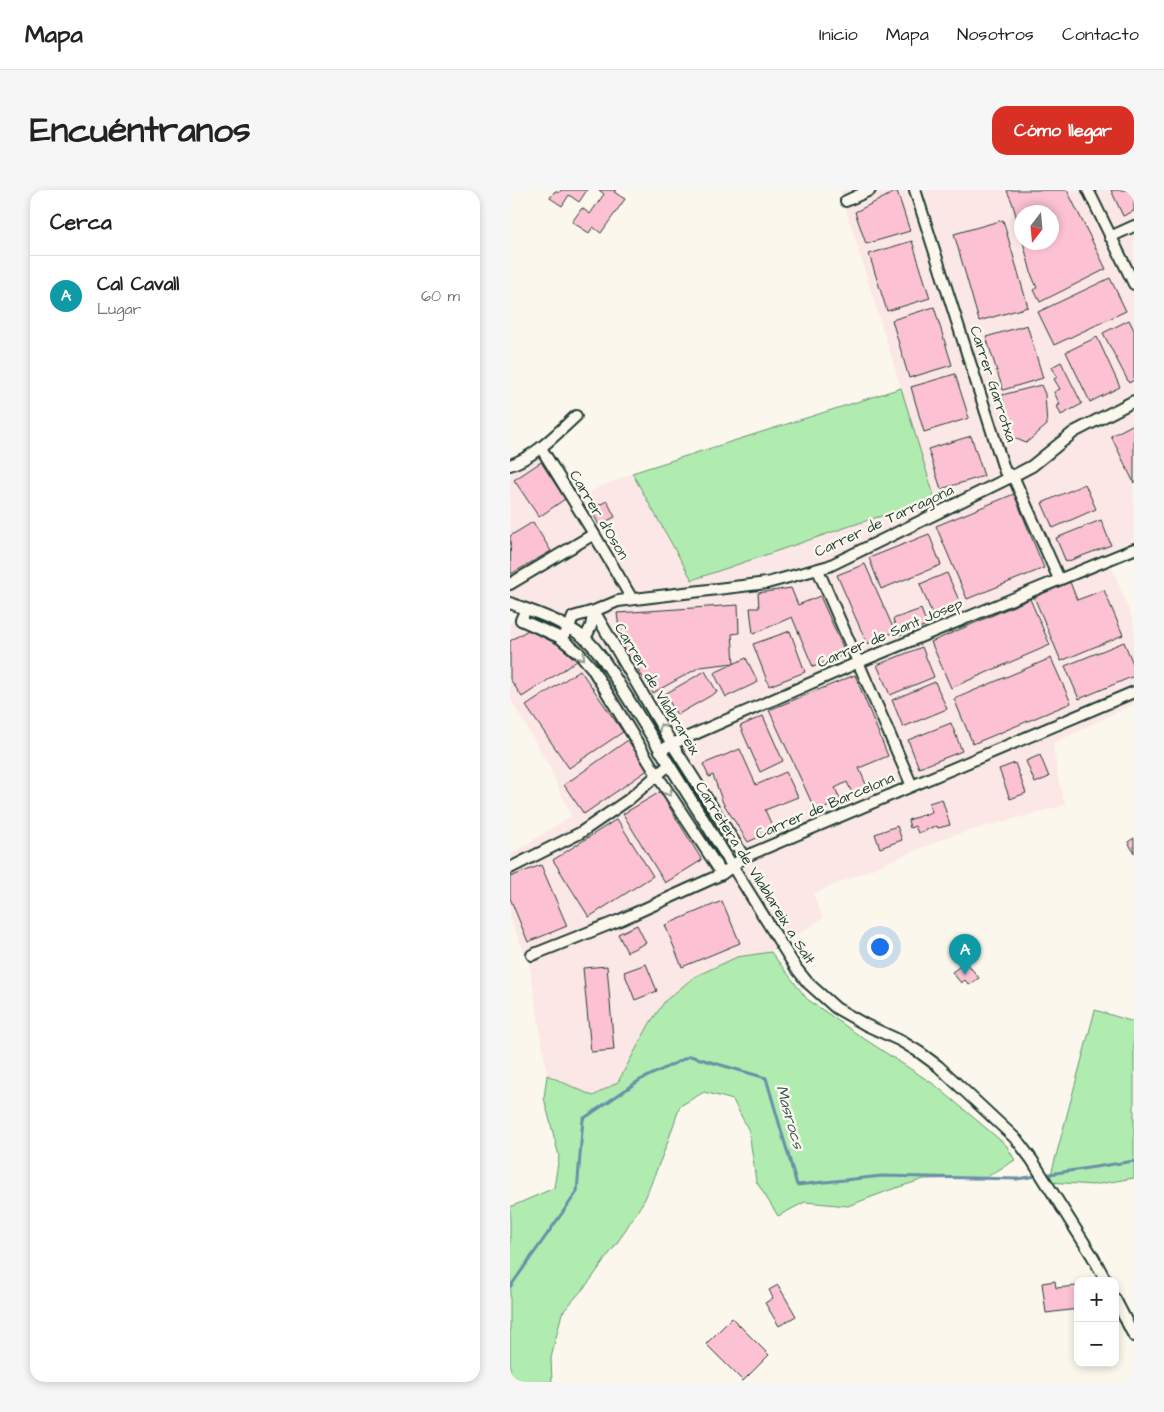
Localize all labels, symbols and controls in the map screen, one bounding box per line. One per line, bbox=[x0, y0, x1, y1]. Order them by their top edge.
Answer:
text: Mapa bbox=[25, 18, 83, 52]
text: Inicio bbox=[819, 22, 858, 47]
text: Mapa bbox=[886, 22, 929, 47]
text: Nosotros bbox=[957, 22, 1034, 47]
text: Contacto bbox=[1062, 22, 1139, 47]
text: Encuéntranos bbox=[30, 106, 251, 155]
button: Cómo llegar bbox=[992, 106, 1134, 155]
north arrow bbox=[1014, 205, 1059, 250]
text: Cerca bbox=[50, 208, 112, 237]
text: Cal Cavall bbox=[97, 271, 179, 298]
text: A bbox=[61, 285, 71, 307]
text: 60 m bbox=[421, 285, 460, 307]
text: Lugar bbox=[97, 298, 141, 320]
street label: Carrer Garrotxa bbox=[964, 323, 1022, 445]
street label: Carrer d'Oson bbox=[564, 466, 634, 564]
street label: Carrer de Tarragona bbox=[811, 479, 958, 563]
street label: Carrer de Sant Josep bbox=[814, 593, 966, 673]
street label: Carrer de Vilabrareix bbox=[609, 619, 705, 760]
one-way arrow bbox=[576, 651, 585, 660]
one-way arrow bbox=[658, 723, 668, 732]
street label: Carrer de Barcelona bbox=[752, 767, 898, 845]
street label: Carretera de Vilablareix a Salt bbox=[690, 778, 820, 968]
one-way arrow bbox=[663, 788, 672, 797]
your location bbox=[867, 934, 893, 960]
pin: A bbox=[949, 934, 981, 975]
water label: Masrocs bbox=[770, 1083, 810, 1152]
map controls bbox=[1074, 1277, 1119, 1367]
button: + bbox=[1074, 1277, 1119, 1322]
button: − bbox=[1074, 1322, 1119, 1367]

